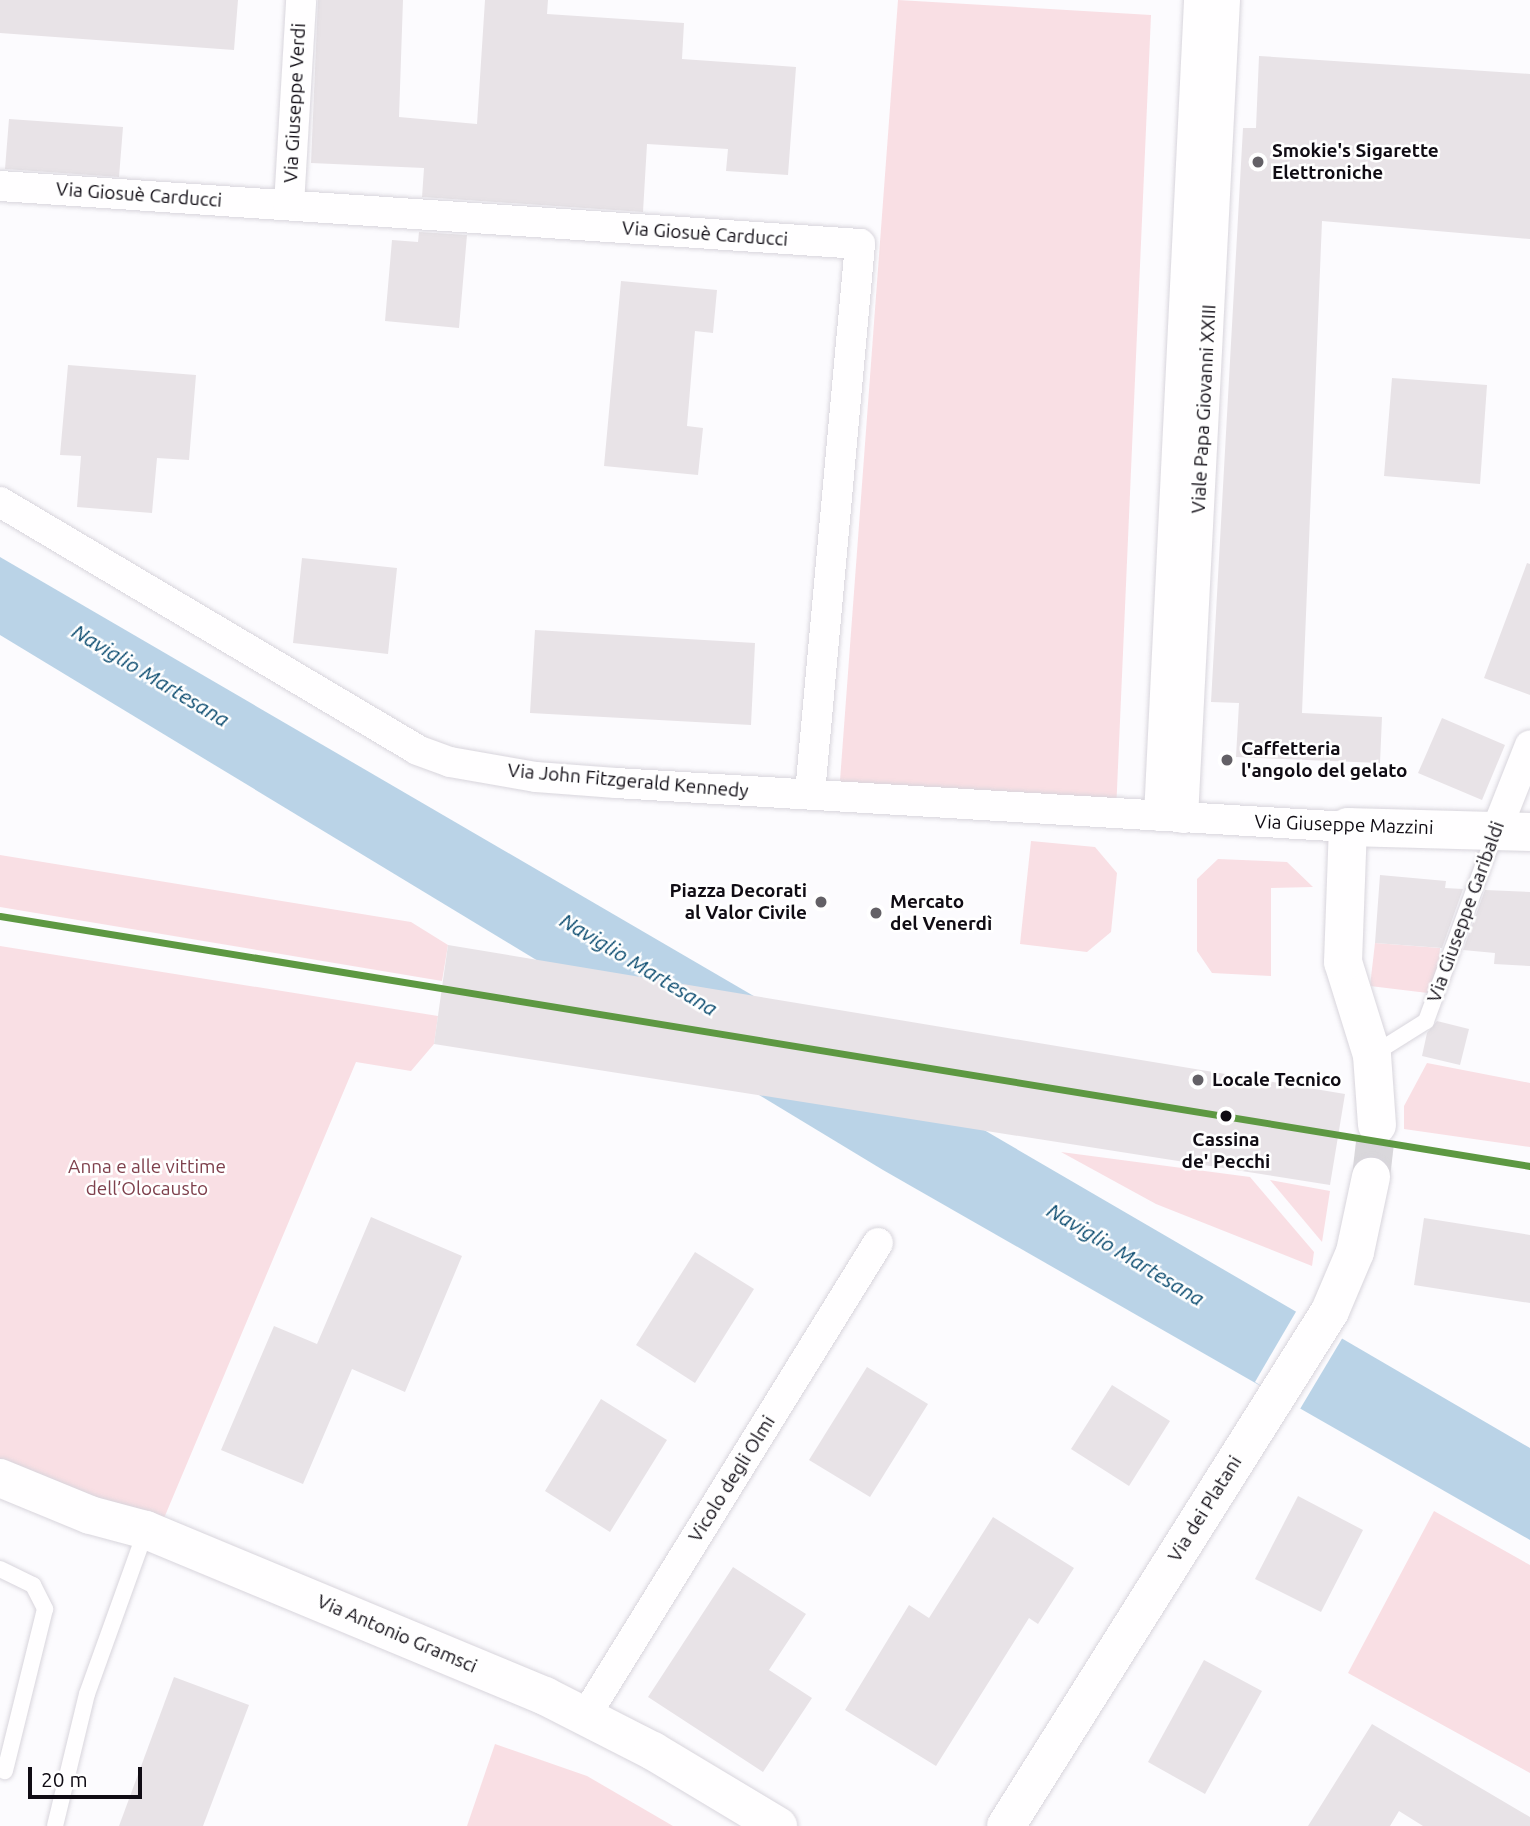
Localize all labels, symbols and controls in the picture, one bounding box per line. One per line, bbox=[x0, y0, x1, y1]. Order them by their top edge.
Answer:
street label: Via Giuseppe Verdi bbox=[279, 22, 311, 184]
place label: Smokie's Sigarette Elettroniche bbox=[1272, 140, 1439, 184]
marker: Smokie's Sigarette Elettroniche bbox=[1250, 154, 1266, 170]
street label: Via Giosuè Carducci bbox=[55, 178, 223, 212]
street label: Via Giosuè Carducci bbox=[621, 217, 789, 251]
street label: Viale Papa Giovanni XXIII bbox=[1187, 304, 1221, 514]
water label: Naviglio Martesana bbox=[68, 618, 234, 732]
place label: Caffetteria l'angolo del gelato bbox=[1241, 738, 1408, 782]
marker: Caffetteria l'angolo del gelato bbox=[1219, 752, 1235, 768]
street label: Via John Fitzgerald Kennedy bbox=[507, 759, 749, 803]
street label: Via Giuseppe Mazzini bbox=[1254, 810, 1434, 840]
street label: Via Giuseppe Garibaldi bbox=[1423, 818, 1509, 1006]
place label: Piazza Decorati al Valor Civile bbox=[670, 880, 807, 924]
place label: Mercato del Venerdì bbox=[890, 891, 992, 935]
marker: Piazza Decorati al Valor Civile bbox=[813, 894, 829, 910]
marker: Mercato del Venerdì bbox=[868, 905, 884, 921]
water label: Naviglio Martesana bbox=[556, 907, 722, 1021]
place label: Locale Tecnico bbox=[1212, 1069, 1342, 1091]
marker: Locale Tecnico bbox=[1190, 1072, 1206, 1088]
marker: Cassina de' Pecchi bbox=[1216, 1106, 1236, 1126]
place label: Cassina de' Pecchi bbox=[1182, 1129, 1270, 1173]
park label: Anna e alle vittime dell’Olocausto bbox=[68, 1156, 226, 1200]
water label: Naviglio Martesana bbox=[1043, 1197, 1209, 1311]
street label: Vicolo degli Olmi bbox=[684, 1412, 780, 1546]
street label: Via dei Platani bbox=[1163, 1452, 1247, 1566]
street label: Via Antonio Gramsci bbox=[314, 1590, 480, 1678]
scale bar bbox=[32, 1752, 145, 1796]
text: 20 m bbox=[41, 1767, 88, 1791]

